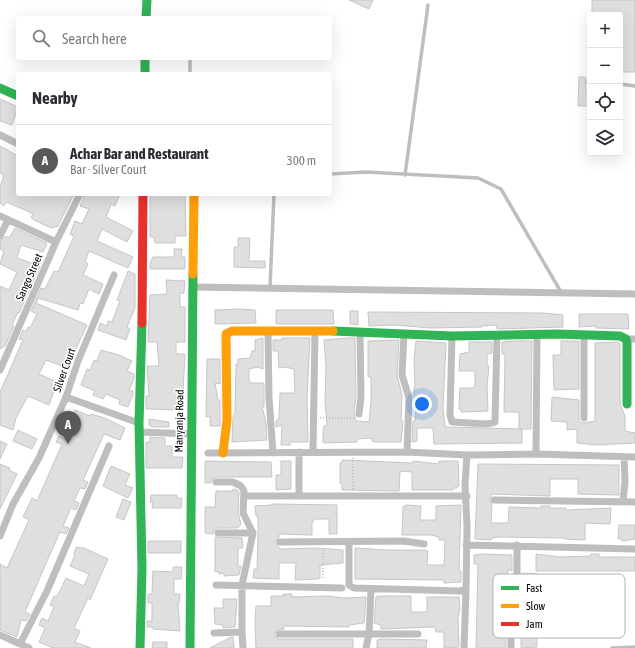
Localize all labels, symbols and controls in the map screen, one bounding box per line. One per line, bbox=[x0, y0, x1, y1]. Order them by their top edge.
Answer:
map controls bbox=[587, 12, 623, 156]
button: + bbox=[587, 12, 623, 48]
search box bbox=[16, 16, 332, 60]
icon: search bbox=[30, 27, 52, 49]
text: Search here bbox=[62, 30, 127, 47]
button: − bbox=[587, 48, 623, 84]
button: locate bbox=[587, 84, 623, 120]
text: Nearby bbox=[32, 88, 78, 108]
button: layers bbox=[587, 120, 623, 156]
text: Achar Bar and Restaurant bbox=[70, 145, 208, 162]
text: A bbox=[42, 153, 48, 168]
text: 300 m bbox=[287, 153, 316, 168]
text: Bar · Silver Court bbox=[70, 162, 147, 177]
street label: Sango Street bbox=[13, 252, 45, 302]
street label: Silver Court bbox=[51, 346, 77, 394]
street label: Manyanja Road bbox=[172, 389, 186, 453]
your location bbox=[412, 394, 432, 414]
pin: A bbox=[55, 411, 81, 444]
legend bbox=[493, 574, 625, 638]
text: Fast bbox=[526, 582, 542, 594]
text: Slow bbox=[526, 600, 545, 612]
text: Jam bbox=[526, 618, 543, 630]

